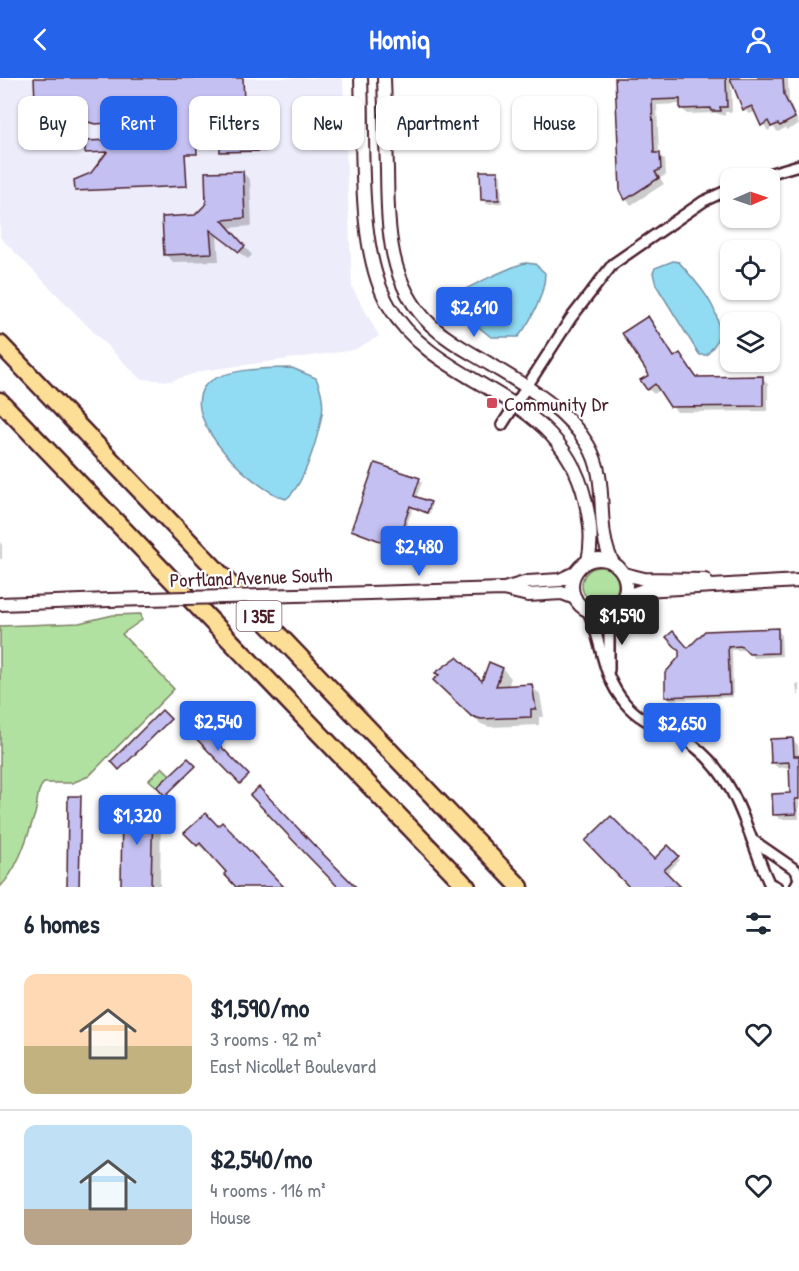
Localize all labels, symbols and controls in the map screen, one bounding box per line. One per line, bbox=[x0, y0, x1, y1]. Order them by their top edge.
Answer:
text: Homiq bbox=[369, 21, 430, 57]
icon: back bbox=[24, 23, 57, 56]
icon: person bbox=[742, 23, 775, 56]
chip: Buy bbox=[18, 96, 88, 150]
chip: Rent bbox=[100, 96, 177, 150]
chip: Filters bbox=[189, 96, 280, 150]
chip: New bbox=[292, 96, 364, 150]
chip: Apartment bbox=[376, 96, 500, 150]
chip: House bbox=[512, 96, 597, 150]
north arrow bbox=[720, 168, 780, 228]
map controls bbox=[720, 168, 780, 372]
button: locate bbox=[720, 240, 780, 300]
pin: $2,610 bbox=[425, 287, 523, 338]
text: $2,610 bbox=[450, 293, 498, 320]
button: layers bbox=[720, 312, 780, 372]
place label: Community Dr bbox=[504, 390, 609, 417]
marker: Community Dr bbox=[485, 396, 499, 410]
pin: $2,480 bbox=[370, 526, 468, 577]
text: $2,480 bbox=[395, 532, 443, 559]
street label: Portland Avenue South bbox=[169, 561, 333, 593]
pin: $1,590 bbox=[573, 595, 671, 646]
road number: I 35E bbox=[236, 601, 282, 631]
text: $1,590 bbox=[599, 601, 645, 628]
pin: $2,540 bbox=[169, 701, 267, 752]
pin: $2,650 bbox=[633, 703, 731, 754]
text: $2,540 bbox=[194, 707, 242, 734]
text: $2,650 bbox=[658, 709, 706, 736]
pin: $1,320 bbox=[88, 795, 186, 846]
text: $1,320 bbox=[113, 801, 161, 828]
text: 6 homes bbox=[24, 906, 100, 941]
icon: filters bbox=[742, 907, 775, 940]
text: $1,590/mo bbox=[210, 990, 309, 1025]
icon: home bbox=[72, 998, 144, 1070]
icon: heart bbox=[742, 1018, 775, 1051]
text: 3 rooms · 92 m² bbox=[210, 1025, 321, 1052]
text: East Nicollet Boulevard bbox=[210, 1052, 376, 1079]
text: $2,540/mo bbox=[210, 1141, 312, 1176]
icon: home bbox=[72, 1149, 144, 1221]
icon: heart bbox=[742, 1169, 775, 1202]
text: 4 rooms · 116 m² bbox=[210, 1176, 326, 1203]
text: House bbox=[210, 1203, 251, 1230]

